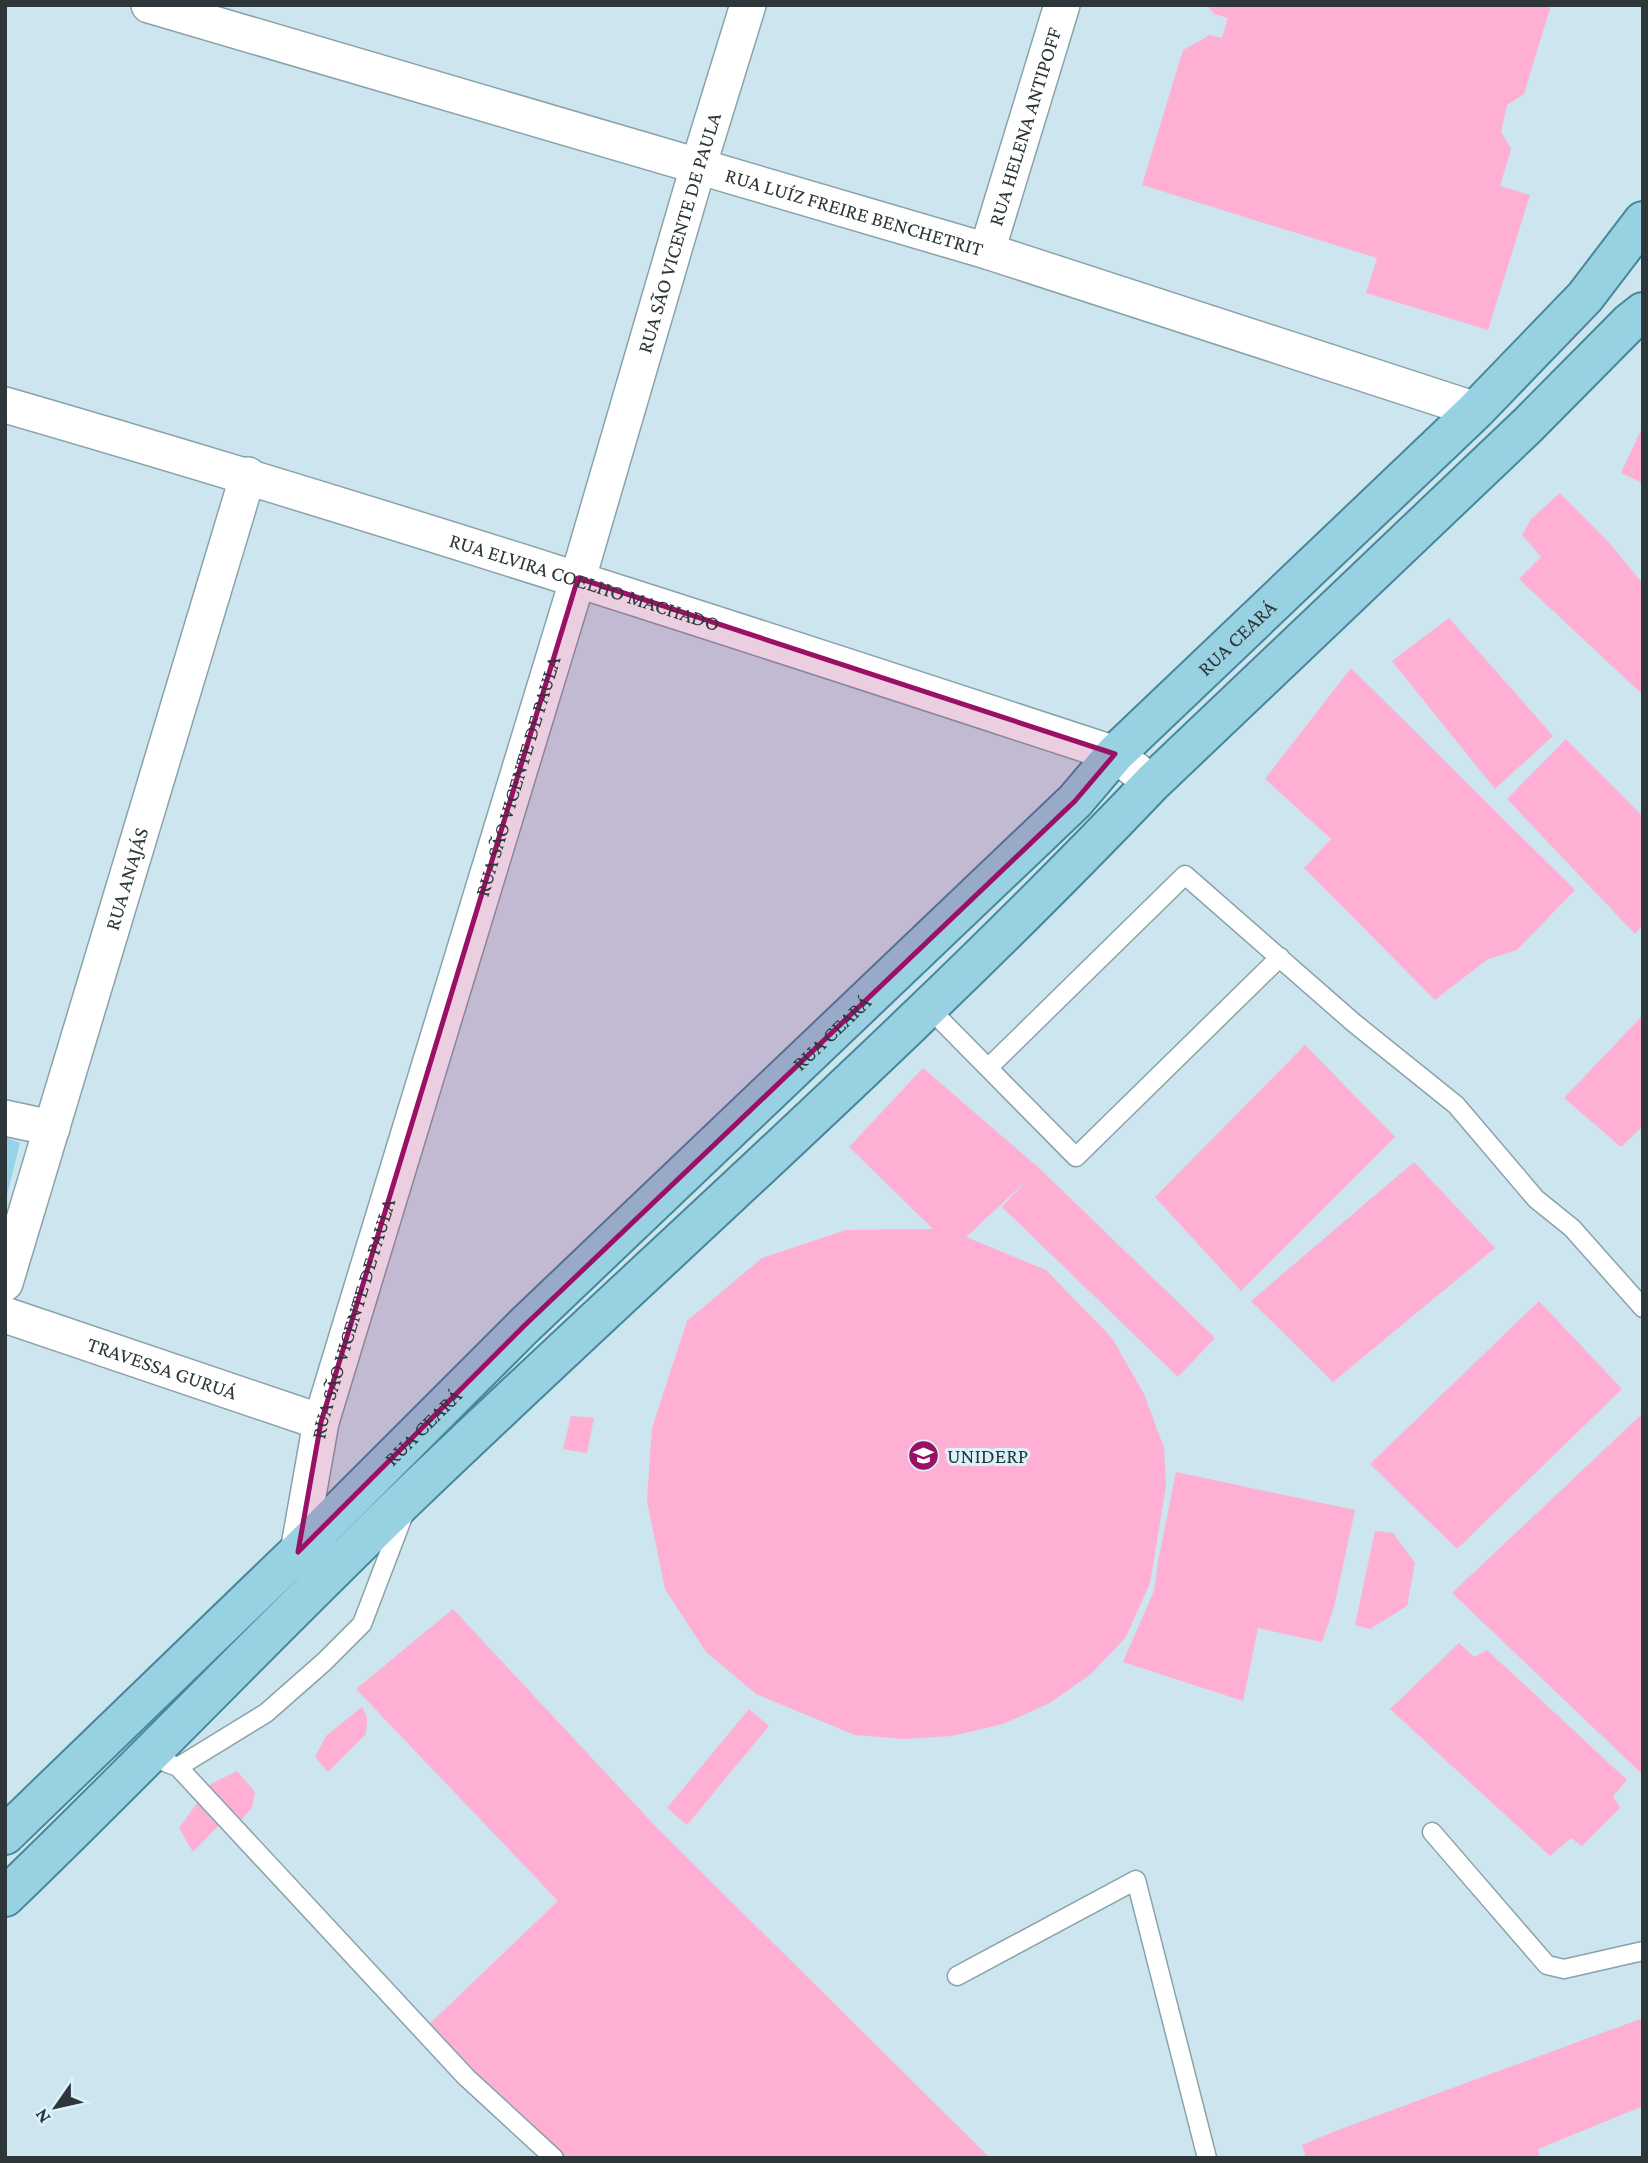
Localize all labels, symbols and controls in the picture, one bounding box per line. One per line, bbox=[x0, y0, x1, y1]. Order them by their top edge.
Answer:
street label: RUA HELENA ANTIPOFF bbox=[983, 24, 1067, 229]
street label: RUA SÃO VICENTE DE PAULA bbox=[632, 109, 726, 356]
street label: RUA LUÍZ FREIRE BENCHETRIT bbox=[722, 163, 987, 261]
street label: RUA ELVIRA COELHO MACHADO bbox=[446, 528, 723, 636]
street label: RUA CEARÁ bbox=[1193, 595, 1281, 681]
street label: RUA SÃO VICENTE DE PAULA bbox=[470, 653, 566, 899]
street label: RUA ANAJÁS bbox=[100, 824, 153, 933]
street label: RUA CEARÁ bbox=[788, 990, 876, 1076]
street label: RUA SÃO VICENTE DE PAULA bbox=[306, 1196, 400, 1441]
street label: TRAVESSA GURUÁ bbox=[84, 1332, 240, 1405]
street label: RUA CEARÁ bbox=[379, 1383, 467, 1471]
school or university icon: UNIDERP bbox=[907, 1439, 941, 1473]
place label: UNIDERP bbox=[947, 1444, 1028, 1468]
north arrow bbox=[21, 2072, 91, 2142]
text: N bbox=[30, 2105, 55, 2127]

